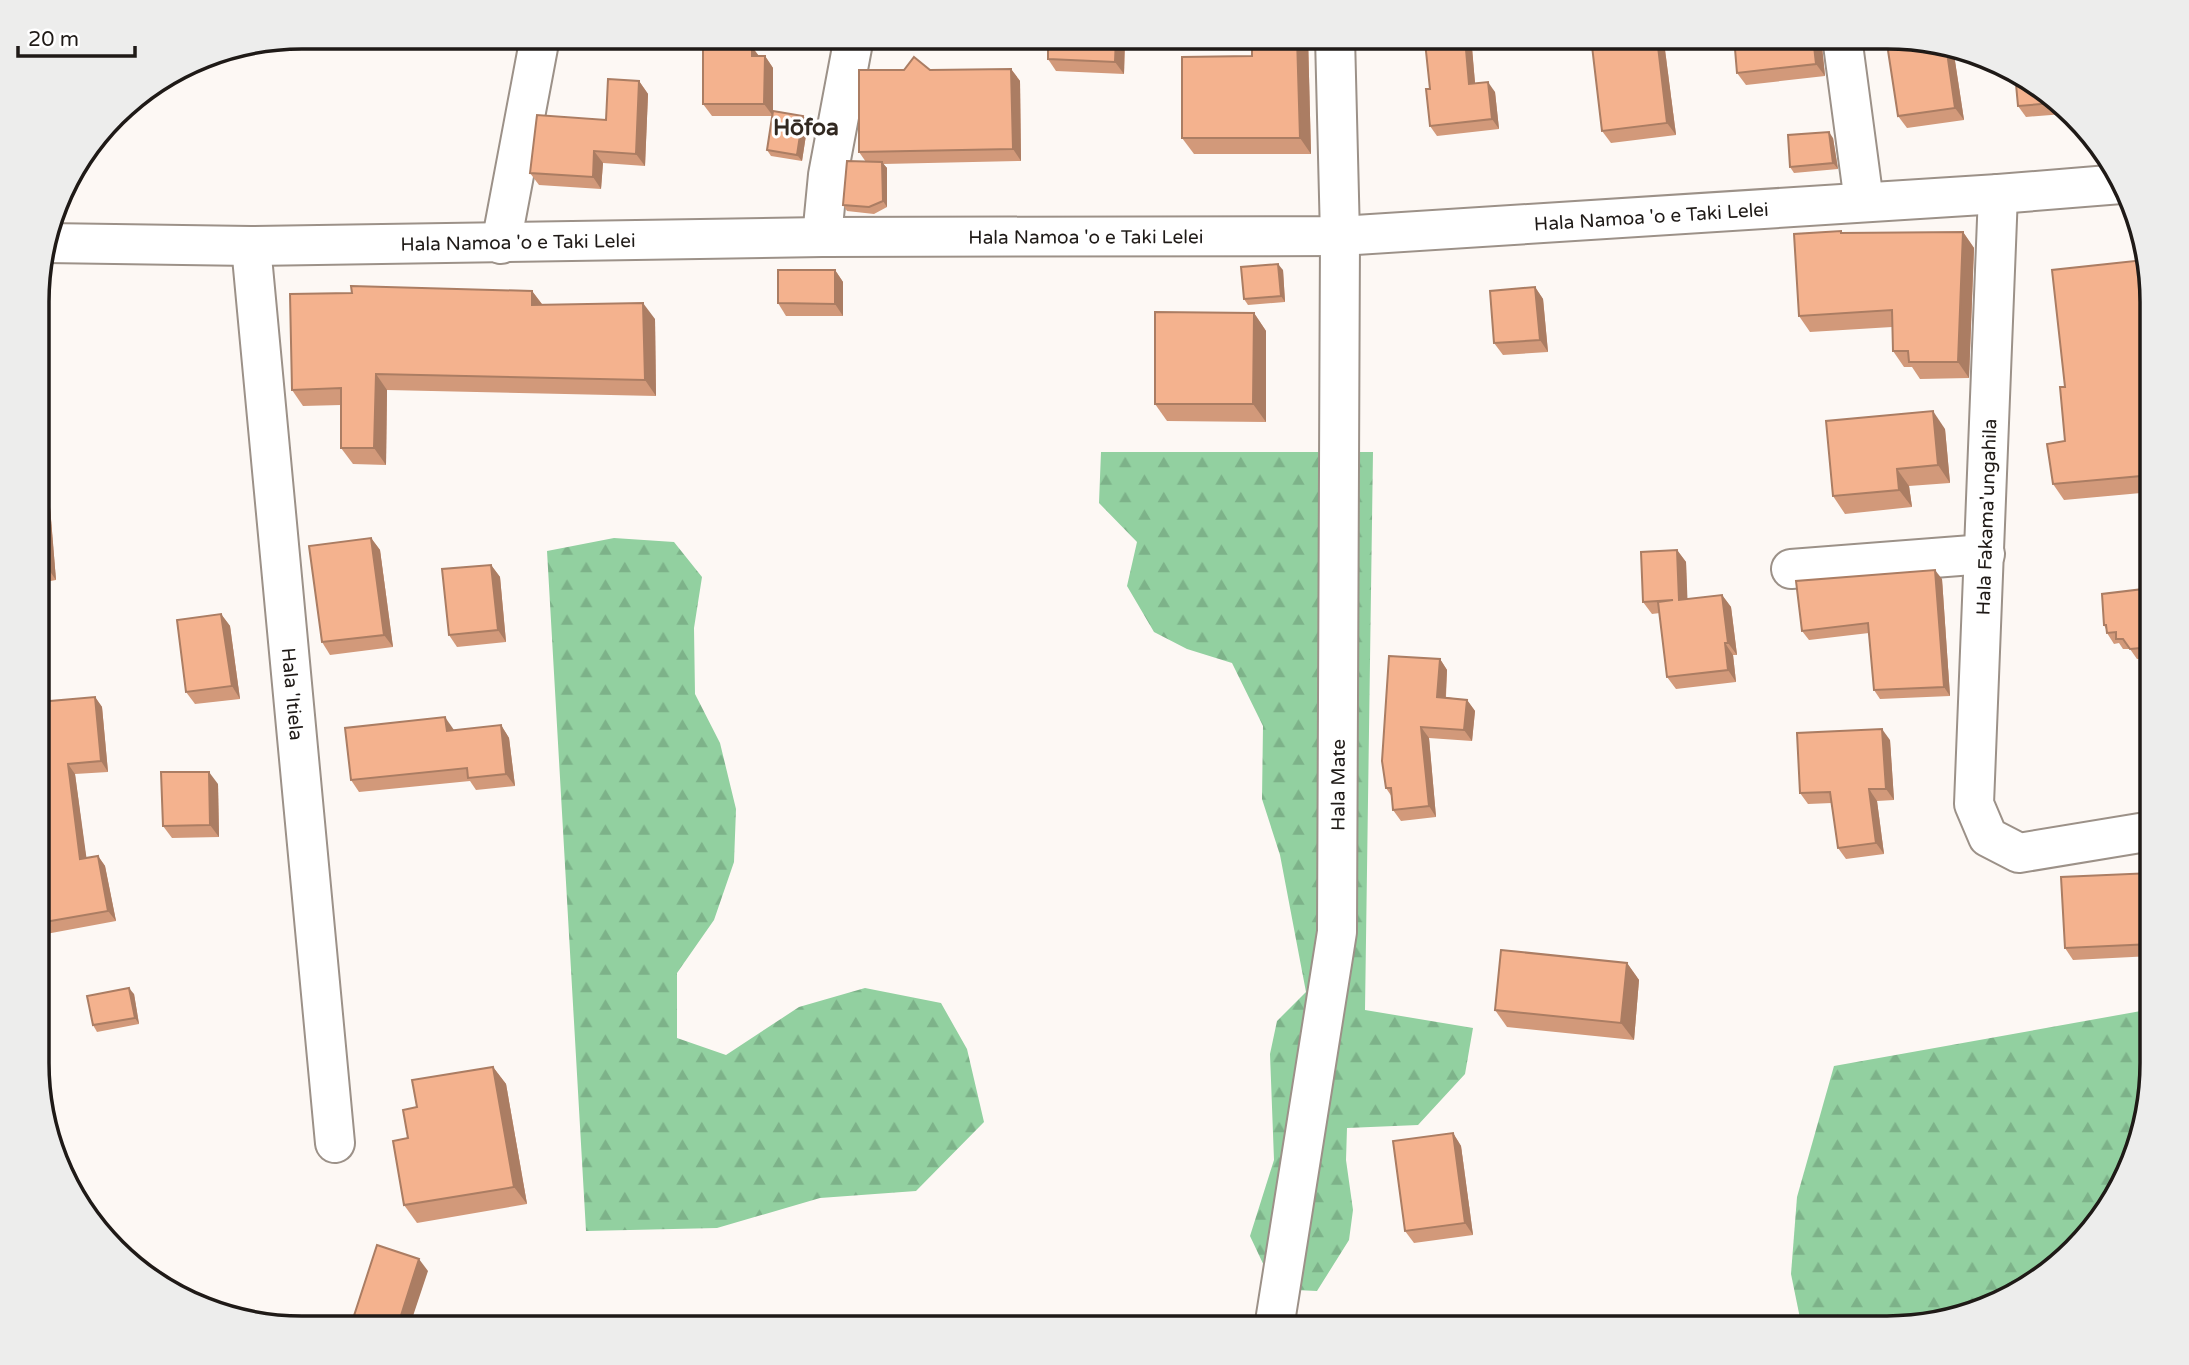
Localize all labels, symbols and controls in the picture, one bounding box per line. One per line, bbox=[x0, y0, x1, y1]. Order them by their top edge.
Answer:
scale bar bbox=[18, 14, 135, 58]
text: 20 m bbox=[28, 27, 79, 52]
district label: Hōfoa bbox=[773, 114, 839, 142]
street label: Hala Namoa 'o e Taki Lelei bbox=[1533, 199, 1769, 236]
street label: Hala Namoa 'o e Taki Lelei bbox=[968, 226, 1204, 249]
street label: Hala Namoa 'o e Taki Lelei bbox=[400, 230, 636, 256]
street label: Hala Fakama'ungahila bbox=[1973, 418, 2001, 616]
street label: Hala 'Itiela bbox=[277, 647, 307, 741]
street label: Hala Mate bbox=[1327, 739, 1350, 831]

